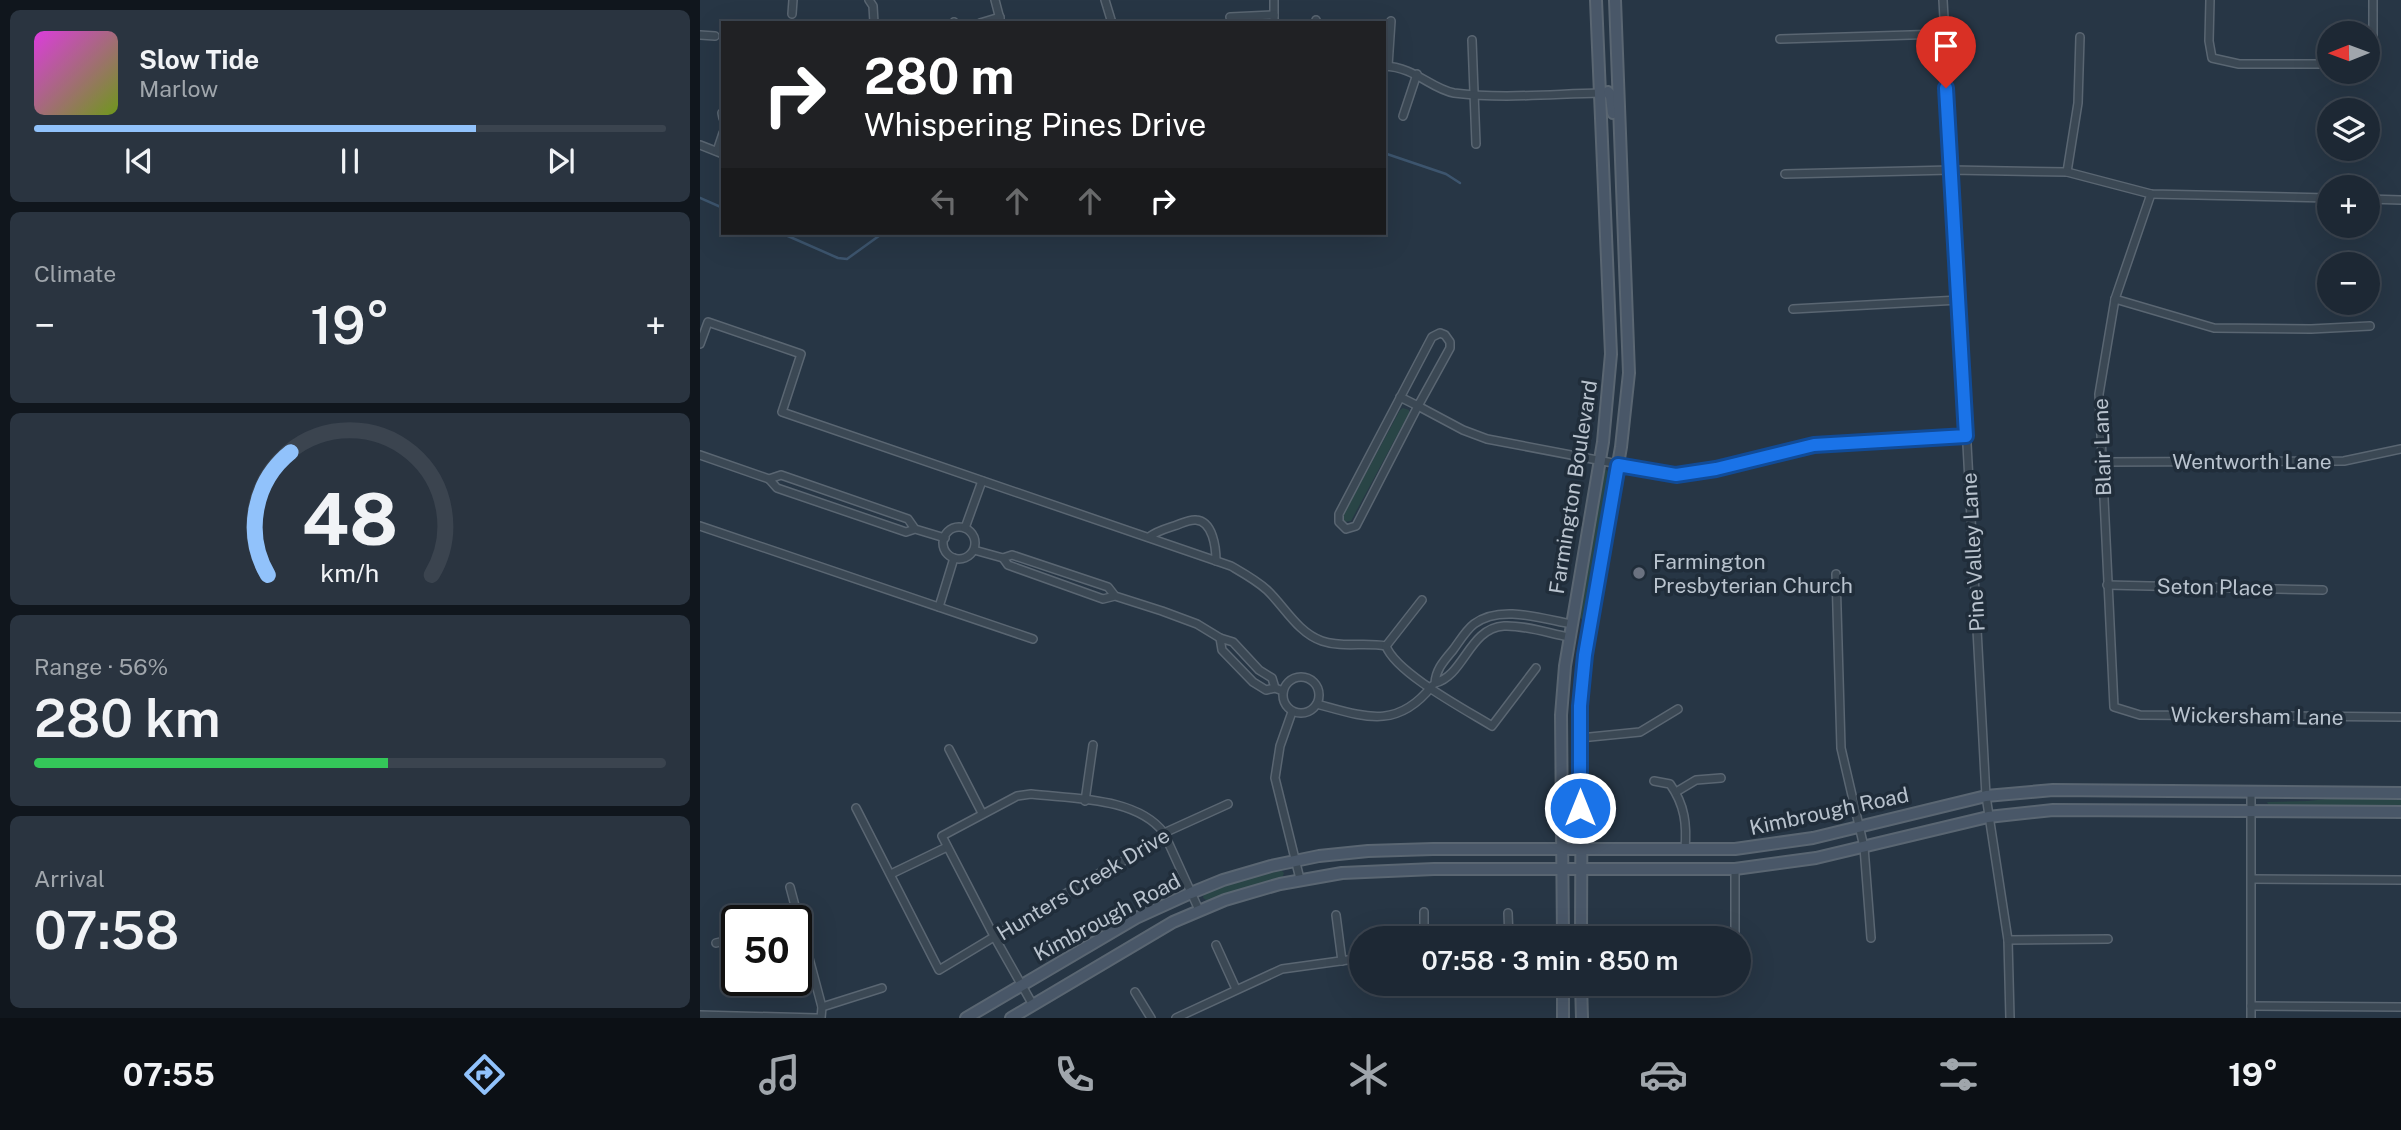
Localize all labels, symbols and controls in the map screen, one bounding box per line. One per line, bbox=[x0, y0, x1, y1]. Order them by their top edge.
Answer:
pin bbox=[1916, 16, 1976, 88]
north arrow bbox=[2317, 21, 2380, 84]
map controls bbox=[2317, 21, 2380, 315]
icon: arrive bbox=[1927, 27, 1965, 65]
text: Slow Tide bbox=[139, 44, 259, 75]
text: 280 m bbox=[864, 47, 1014, 105]
icon: right bbox=[749, 49, 840, 140]
text: Marlow bbox=[139, 75, 218, 102]
button: layers bbox=[2317, 98, 2380, 161]
text: Whispering Pines Drive bbox=[864, 106, 1206, 143]
icon: previous bbox=[120, 142, 158, 180]
icon: pause bbox=[331, 142, 369, 180]
icon: next bbox=[542, 142, 580, 180]
button: + bbox=[2317, 175, 2380, 238]
icon: left bbox=[925, 182, 963, 220]
icon: ahead bbox=[998, 182, 1036, 220]
icon: ahead bbox=[1071, 182, 1109, 220]
icon: right bbox=[1144, 182, 1182, 220]
button: − bbox=[2317, 252, 2380, 315]
text: Climate bbox=[34, 260, 116, 287]
text: 19° bbox=[310, 295, 390, 356]
text: − bbox=[34, 303, 55, 348]
text: + bbox=[645, 303, 666, 348]
street label: Farmington Boulevard bbox=[1544, 378, 1602, 596]
street label: Blair Lane bbox=[2088, 398, 2116, 496]
street label: Wentworth Lane bbox=[2172, 449, 2332, 474]
street label: Pine Valley Lane bbox=[1956, 472, 1990, 632]
text: 48 bbox=[302, 476, 398, 561]
place label: Farmington Presbyterian Church bbox=[1653, 549, 1853, 598]
text: km/h bbox=[321, 558, 379, 588]
marker: Farmington Presbyterian Church bbox=[1631, 565, 1647, 581]
street label: Seton Place bbox=[2156, 573, 2274, 601]
text: Range · 56% bbox=[34, 653, 168, 680]
text: 280 km bbox=[34, 688, 221, 749]
street label: Wickersham Lane bbox=[2170, 702, 2344, 730]
position arrow bbox=[1543, 771, 1617, 845]
street label: Kimbrough Road bbox=[1747, 782, 1911, 840]
street label: Hunters Creek Drive bbox=[992, 823, 1174, 945]
text: Arrival bbox=[34, 865, 105, 892]
street label: Kimbrough Road bbox=[1029, 868, 1185, 966]
text: 07:58 bbox=[34, 900, 179, 961]
speed limit sign: 50 bbox=[721, 905, 812, 996]
text: 07:58 · 3 min · 850 m bbox=[1421, 945, 1679, 976]
icon: directions bbox=[460, 1050, 509, 1099]
icon: music bbox=[755, 1050, 804, 1099]
icon: phone bbox=[1050, 1050, 1099, 1099]
icon: climate bbox=[1344, 1050, 1393, 1099]
icon: car bbox=[1639, 1050, 1688, 1099]
icon: filters bbox=[1934, 1050, 1983, 1099]
text: 07:55 bbox=[123, 1056, 215, 1093]
text: 19° bbox=[2228, 1056, 2278, 1093]

